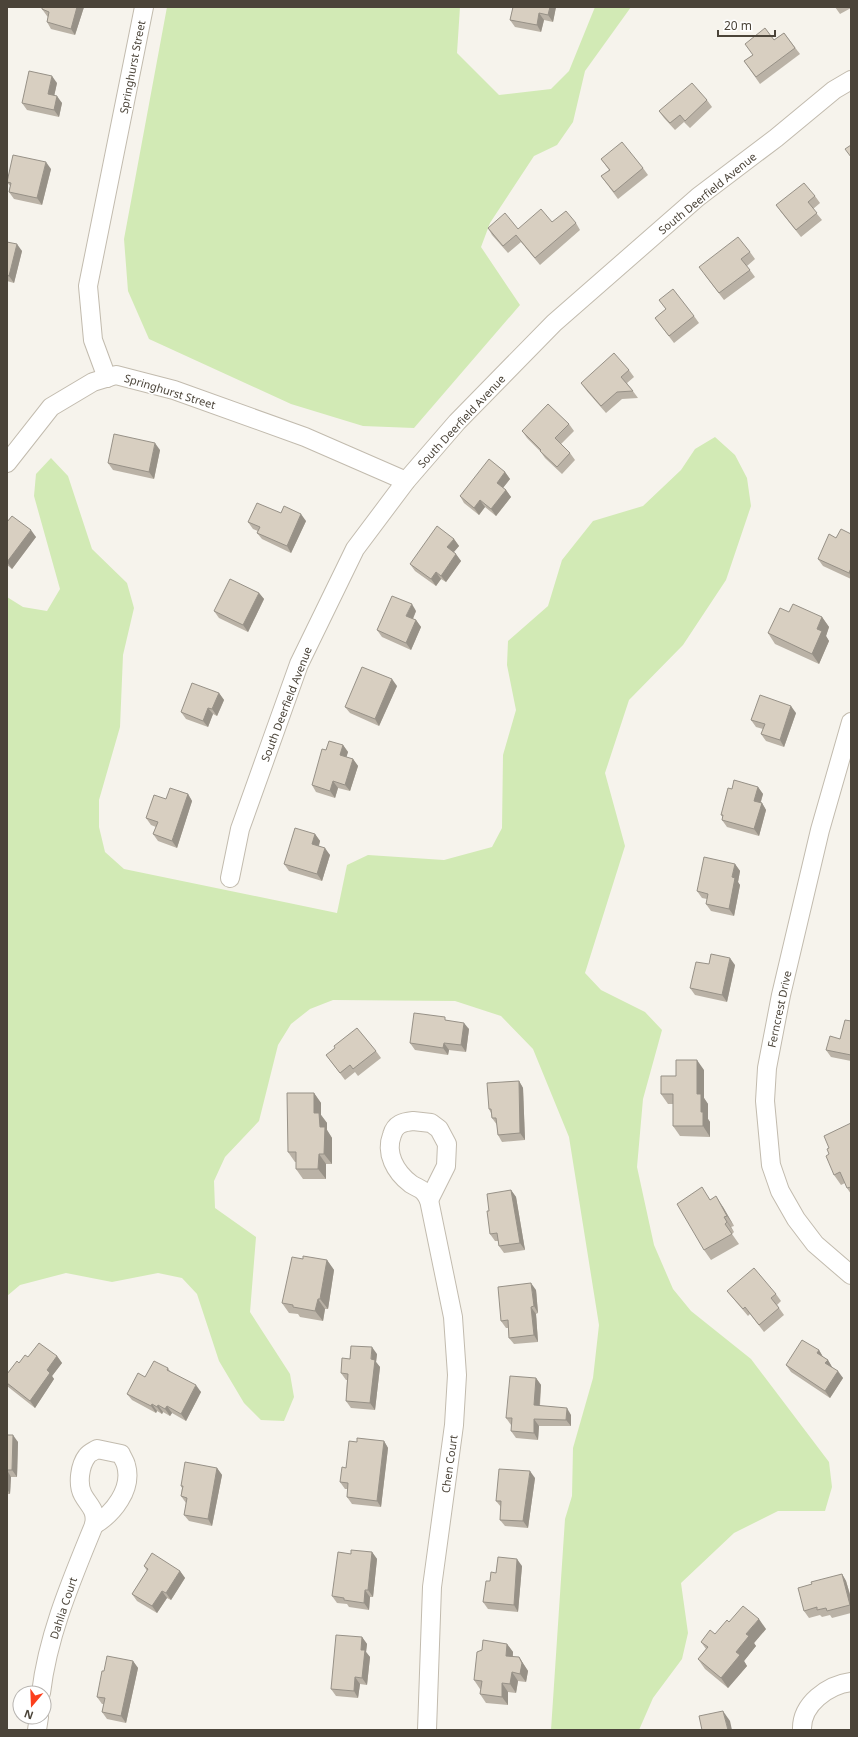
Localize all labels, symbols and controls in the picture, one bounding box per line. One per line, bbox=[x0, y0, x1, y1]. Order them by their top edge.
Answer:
scale bar bbox=[718, 12, 775, 38]
text: 20 m bbox=[724, 17, 752, 34]
street label: Springhurst Street bbox=[116, 19, 148, 115]
street label: South Deerfield Avenue bbox=[655, 149, 759, 237]
street label: Springhurst Street bbox=[123, 370, 217, 412]
street label: South Deerfield Avenue bbox=[414, 371, 508, 471]
street label: South Deerfield Avenue bbox=[257, 644, 315, 764]
street label: Ferncrest Drive bbox=[764, 969, 794, 1049]
street label: Chen Court bbox=[438, 1434, 461, 1494]
street label: Dahlia Court bbox=[46, 1575, 80, 1641]
north arrow bbox=[12, 1685, 52, 1725]
text: N bbox=[22, 1706, 35, 1723]

